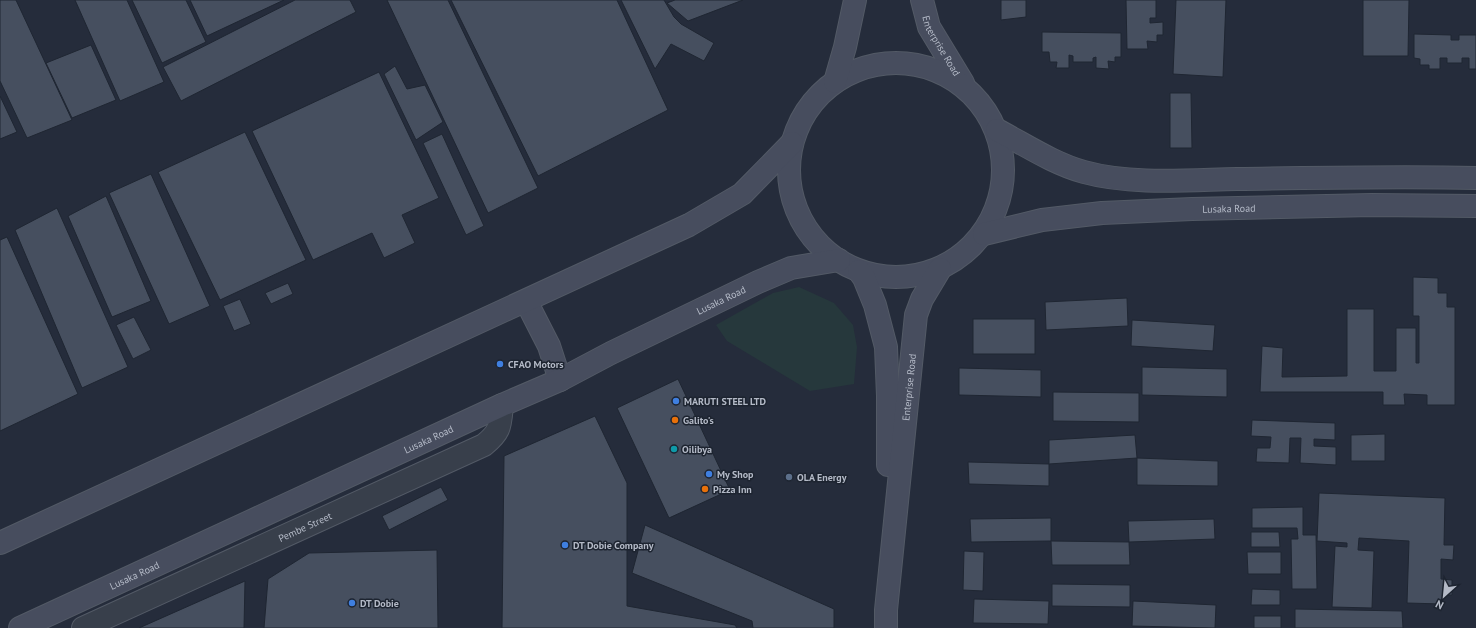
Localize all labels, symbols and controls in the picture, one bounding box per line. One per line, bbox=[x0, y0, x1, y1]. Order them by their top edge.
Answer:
street label: Enterprise Road bbox=[919, 14, 963, 78]
street label: Lusaka Road bbox=[1202, 202, 1256, 216]
street label: Lusaka Road bbox=[694, 283, 748, 318]
street label: Enterprise Road bbox=[899, 353, 919, 421]
place label: CFAO Motors bbox=[508, 358, 563, 371]
marker: CFAO Motors bbox=[495, 359, 505, 369]
place label: MARUTI STEEL LTD bbox=[684, 395, 766, 408]
marker: MARUTI STEEL LTD bbox=[671, 396, 681, 406]
place label: Galito's bbox=[683, 414, 714, 427]
marker: Galito's bbox=[670, 415, 680, 425]
street label: Lusaka Road bbox=[402, 422, 455, 457]
place label: Oilibya bbox=[682, 443, 712, 456]
marker: Oilibya bbox=[669, 444, 679, 454]
place label: My Shop bbox=[717, 468, 754, 481]
marker: My Shop bbox=[704, 469, 714, 479]
place label: OLA Energy bbox=[797, 471, 847, 484]
marker: OLA Energy bbox=[784, 472, 794, 482]
place label: Pizza Inn bbox=[713, 483, 752, 496]
marker: Pizza Inn bbox=[700, 484, 710, 494]
street label: Pembe Street bbox=[276, 509, 334, 545]
place label: DT Dobie Company bbox=[573, 539, 654, 552]
marker: DT Dobie Company bbox=[560, 540, 570, 550]
street label: Lusaka Road bbox=[108, 558, 161, 593]
north arrow bbox=[1424, 576, 1464, 616]
place label: DT Dobie bbox=[360, 597, 399, 610]
text: N bbox=[1433, 597, 1446, 613]
marker: DT Dobie bbox=[347, 598, 357, 608]

